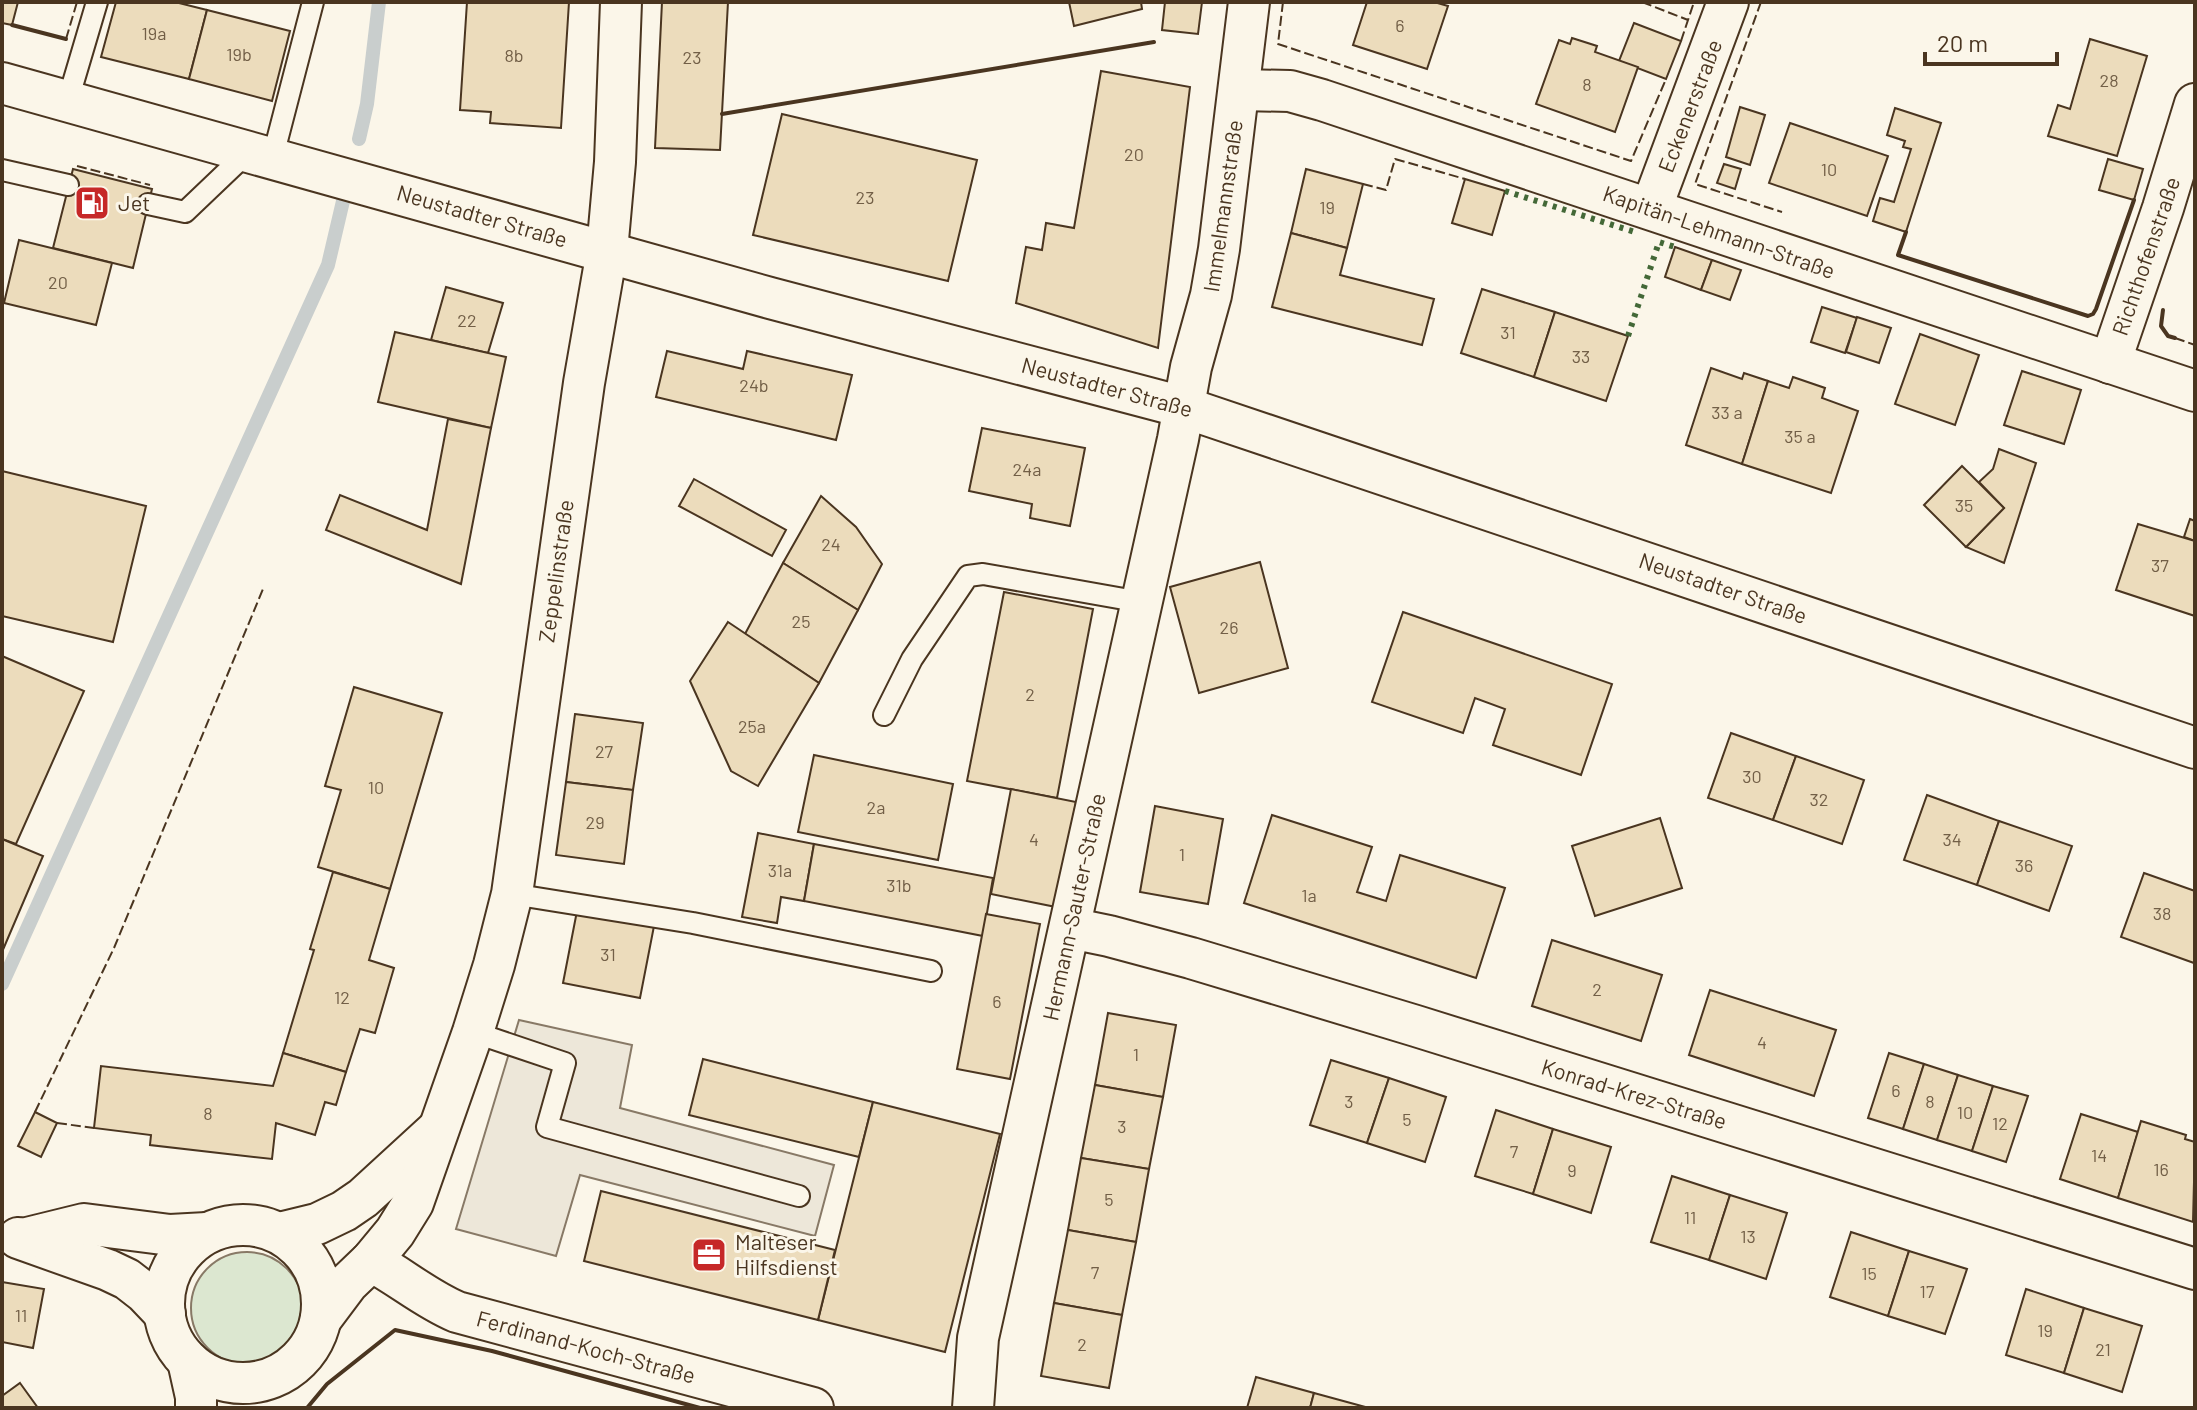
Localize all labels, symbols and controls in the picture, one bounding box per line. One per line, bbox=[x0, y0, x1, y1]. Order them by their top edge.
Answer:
house number: 6 bbox=[1395, 14, 1405, 36]
scale bar bbox=[1925, 16, 2057, 66]
house number: 19a bbox=[142, 22, 166, 44]
text: 20 m bbox=[1937, 28, 1988, 57]
street label: Eckenerstraße bbox=[1652, 36, 1726, 176]
house number: 19b bbox=[226, 43, 252, 65]
house number: 8b bbox=[504, 44, 524, 66]
house number: 23 bbox=[683, 46, 701, 68]
house number: 28 bbox=[2099, 69, 2119, 91]
house number: 8 bbox=[1582, 73, 1592, 95]
street label: Immelmannstraße bbox=[1197, 118, 1247, 294]
house number: 20 bbox=[1124, 143, 1144, 165]
house number: 10 bbox=[1821, 158, 1837, 180]
street label: Richthofenstraße bbox=[2106, 173, 2184, 338]
street label: Neustadter Straße bbox=[394, 178, 570, 252]
street label: Kapitän-Lehmann-Straße bbox=[1600, 179, 1839, 283]
fuel station icon: Jet bbox=[73, 184, 111, 222]
house number: 23 bbox=[856, 186, 874, 208]
place label: Jet bbox=[118, 189, 150, 215]
house number: 19 bbox=[1319, 196, 1335, 218]
house number: 20 bbox=[48, 271, 68, 293]
house number: 22 bbox=[457, 309, 477, 331]
house number: 31 bbox=[1500, 321, 1516, 343]
house number: 33 bbox=[1572, 345, 1590, 367]
street label: Neustadter Straße bbox=[1019, 351, 1196, 421]
house number: 24b bbox=[739, 374, 769, 396]
house number: 33 a bbox=[1711, 401, 1743, 423]
house number: 35 a bbox=[1784, 425, 1816, 447]
house number: 24a bbox=[1013, 458, 1041, 480]
house number: 35 bbox=[1955, 494, 1973, 516]
street label: Zeppelinstraße bbox=[532, 498, 578, 644]
house number: 24 bbox=[821, 533, 841, 555]
street label: Neustadter Straße bbox=[1636, 546, 1811, 628]
house number: 37 bbox=[2151, 554, 2169, 576]
house number: 25 bbox=[792, 610, 810, 632]
house number: 26 bbox=[1220, 616, 1238, 638]
house number: 2 bbox=[1025, 683, 1035, 705]
house number: 25a bbox=[738, 715, 766, 737]
house number: 27 bbox=[595, 740, 614, 762]
house number: 30 bbox=[1742, 765, 1762, 787]
house number: 10 bbox=[368, 776, 384, 798]
house number: 32 bbox=[1810, 788, 1828, 810]
street label: Hermann-Sauter-Straße bbox=[1036, 791, 1110, 1023]
house number: 2a bbox=[867, 796, 885, 818]
house number: 29 bbox=[585, 811, 605, 833]
house number: 4 bbox=[1029, 828, 1039, 850]
house number: 34 bbox=[1942, 828, 1962, 850]
house number: 1 bbox=[1179, 843, 1185, 865]
house number: 36 bbox=[2015, 854, 2033, 876]
house number: 31a bbox=[768, 859, 792, 881]
house number: 31b bbox=[886, 874, 912, 896]
house number: 1a bbox=[1301, 884, 1317, 906]
house number: 38 bbox=[2153, 902, 2171, 924]
house number: 31 bbox=[600, 943, 616, 965]
house number: 2 bbox=[1592, 978, 1602, 1000]
house number: 12 bbox=[334, 986, 350, 1008]
house number: 6 bbox=[992, 990, 1002, 1012]
house number: 4 bbox=[1757, 1031, 1767, 1053]
house number: 1 bbox=[1133, 1043, 1139, 1065]
street label: Konrad-Krez-Straße bbox=[1538, 1052, 1730, 1134]
house number: 6 bbox=[1891, 1079, 1901, 1101]
house number: 3 bbox=[1344, 1090, 1354, 1112]
house number: 8 bbox=[1925, 1090, 1935, 1112]
house number: 10 bbox=[1957, 1101, 1973, 1123]
house number: 8 bbox=[203, 1102, 213, 1124]
house number: 5 bbox=[1402, 1108, 1412, 1130]
house number: 12 bbox=[1992, 1112, 2008, 1134]
house number: 3 bbox=[1117, 1115, 1127, 1137]
house number: 7 bbox=[1510, 1140, 1519, 1162]
house number: 14 bbox=[2091, 1144, 2107, 1166]
house number: 16 bbox=[2153, 1158, 2169, 1180]
house number: 9 bbox=[1567, 1159, 1577, 1181]
house number: 5 bbox=[1104, 1188, 1114, 1210]
house number: 11 bbox=[1684, 1206, 1696, 1228]
house number: 13 bbox=[1740, 1225, 1756, 1247]
place label: Malteser Hilfsdienst bbox=[735, 1228, 838, 1279]
office icon: Malteser Hilfsdienst bbox=[690, 1236, 728, 1274]
house number: 7 bbox=[1091, 1261, 1100, 1283]
house number: 15 bbox=[1861, 1262, 1877, 1284]
house number: 17 bbox=[1920, 1280, 1935, 1302]
house number: 11 bbox=[15, 1304, 27, 1326]
street label: Ferdinand-Koch-Straße bbox=[474, 1304, 698, 1388]
house number: 19 bbox=[2037, 1319, 2053, 1341]
house number: 2 bbox=[1077, 1333, 1087, 1355]
house number: 21 bbox=[2095, 1338, 2111, 1360]

